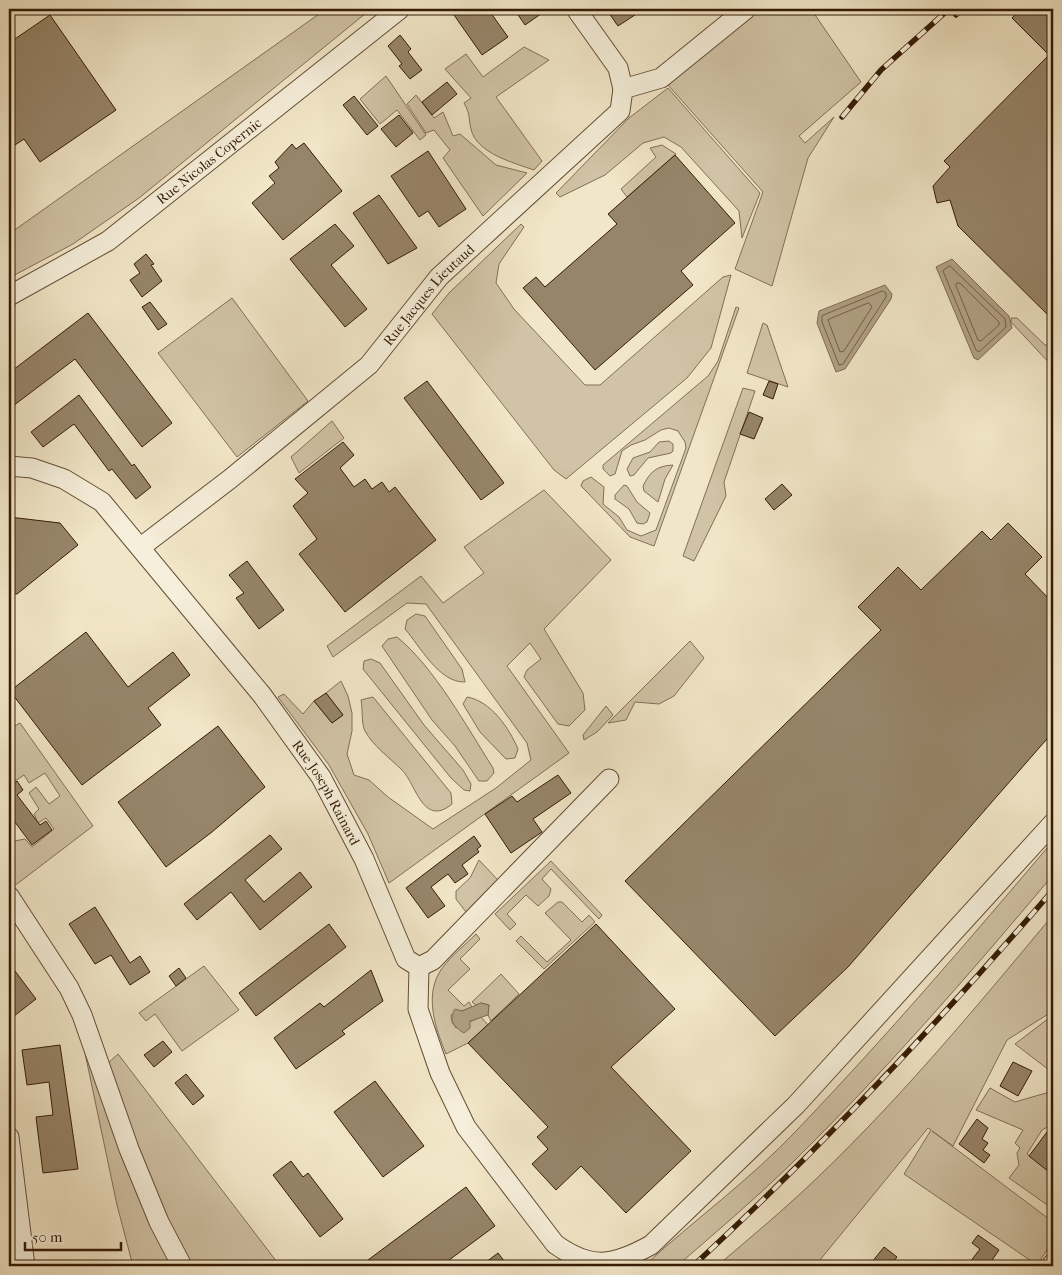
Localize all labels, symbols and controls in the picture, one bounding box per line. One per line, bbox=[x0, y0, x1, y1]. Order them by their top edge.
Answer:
street label: Rue Nicolas Copernic bbox=[153, 114, 265, 208]
street label: Rue Jacques Lieutaud bbox=[380, 241, 478, 349]
street label: Rue Joseph Rainard bbox=[288, 737, 363, 848]
scale bar bbox=[25, 1220, 121, 1252]
text: 50 m bbox=[32, 1228, 63, 1246]

